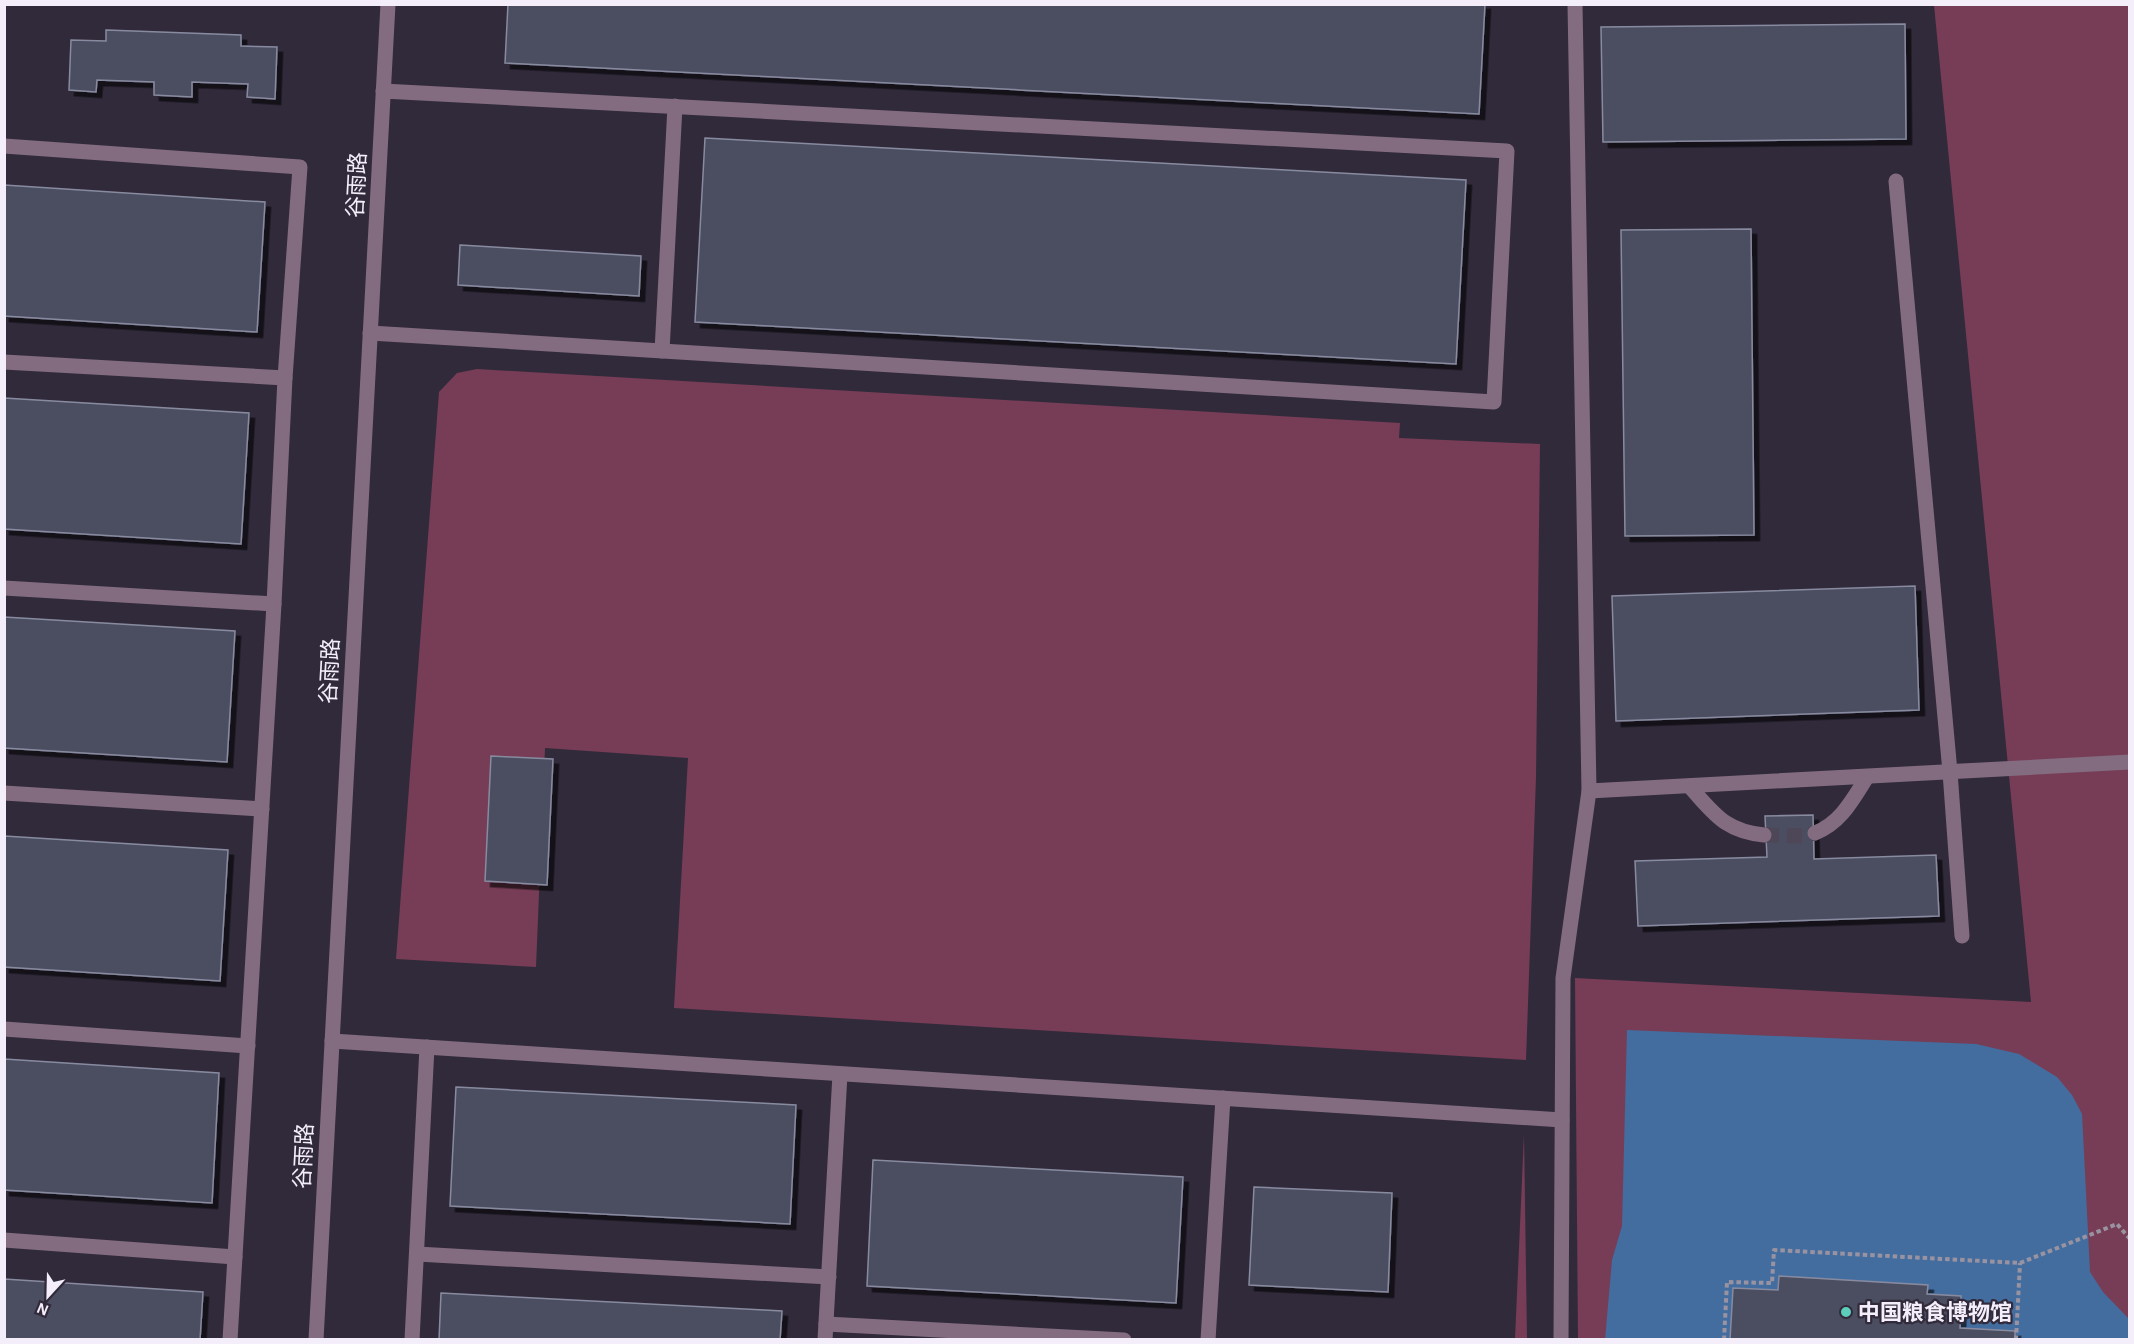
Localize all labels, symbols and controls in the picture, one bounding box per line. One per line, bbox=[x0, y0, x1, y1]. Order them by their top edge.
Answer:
street label: 谷雨路 bbox=[343, 151, 370, 219]
street label: 谷雨路 bbox=[316, 637, 343, 705]
street label: 谷雨路 bbox=[290, 1122, 317, 1190]
north arrow bbox=[18, 1266, 78, 1326]
text: N bbox=[35, 1299, 51, 1318]
place label: 中国粮食博物馆 bbox=[1858, 1300, 2012, 1324]
marker: 中国粮食博物馆 bbox=[1839, 1305, 1853, 1319]

